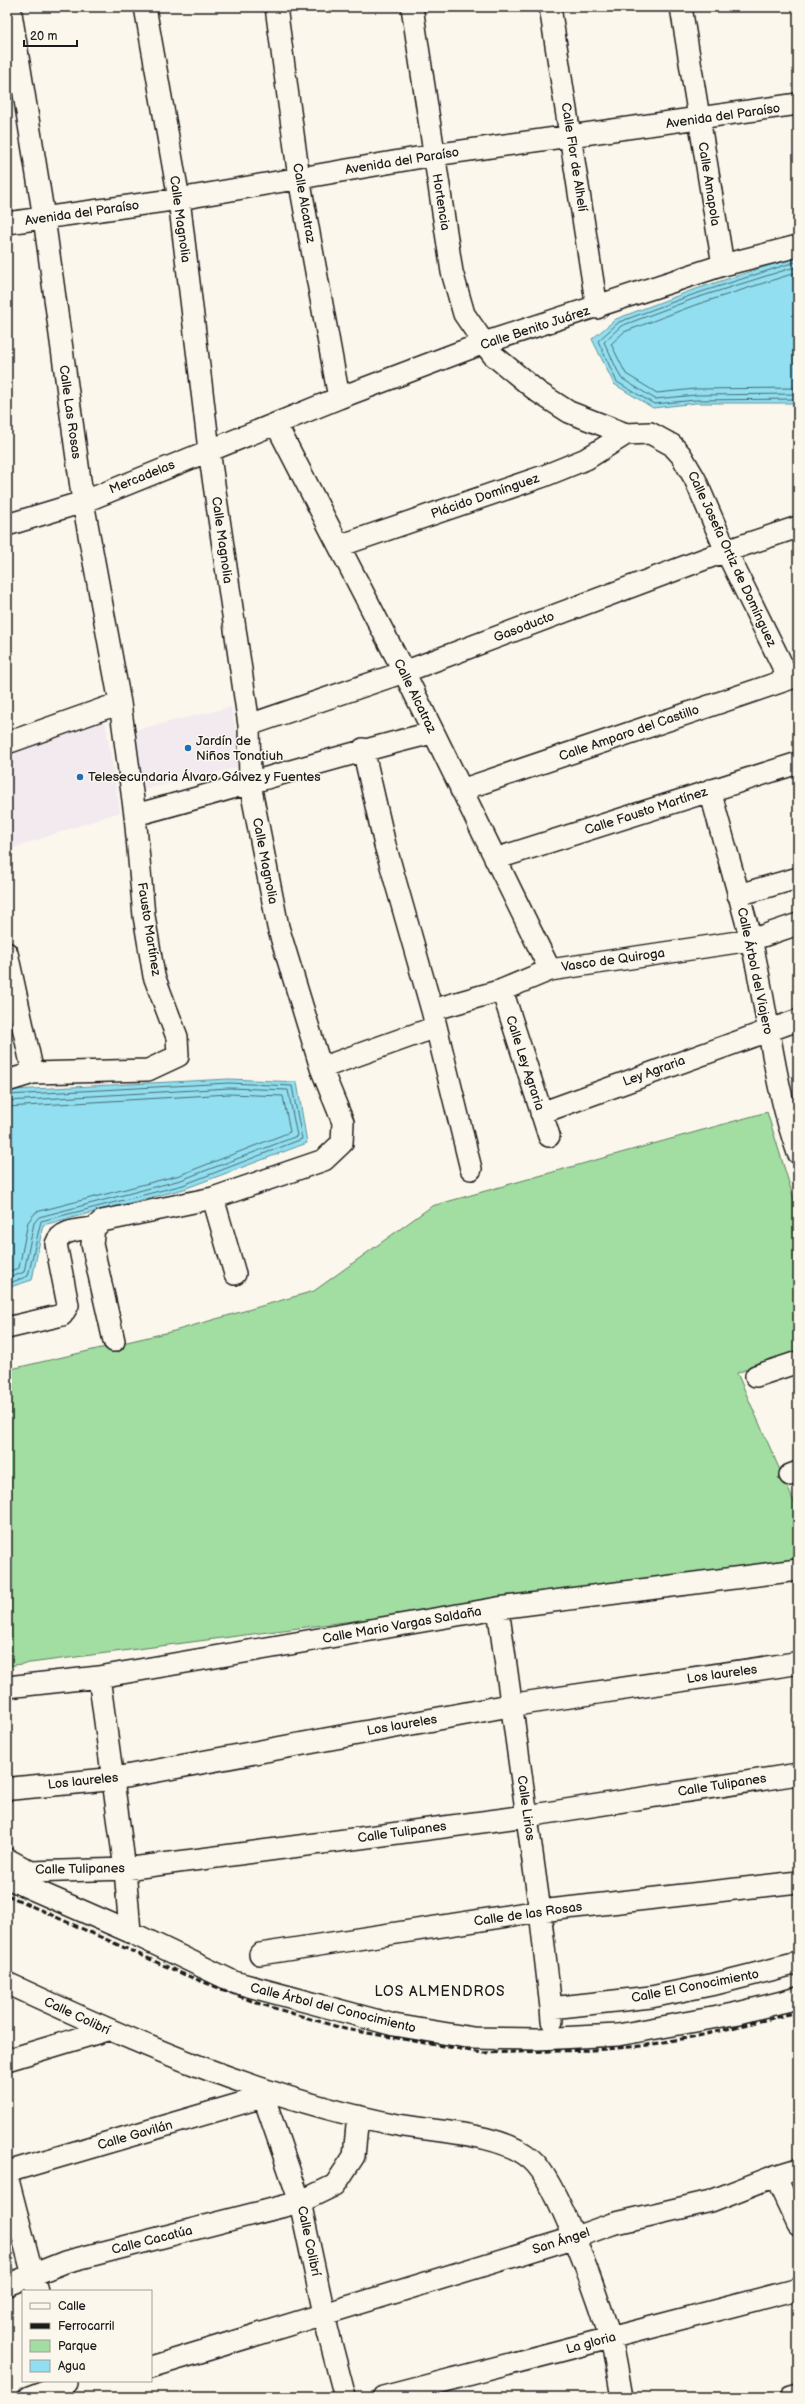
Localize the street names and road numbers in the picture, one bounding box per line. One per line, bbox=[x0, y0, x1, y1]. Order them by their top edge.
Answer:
street label: Avenida del Paraíso bbox=[665, 100, 781, 132]
street label: Calle Flor de Alhelí bbox=[557, 101, 591, 214]
street label: Calle Amapola bbox=[694, 141, 724, 227]
street label: Avenida del Paraíso bbox=[344, 144, 460, 178]
street label: Calle Alcatraz bbox=[289, 162, 319, 245]
street label: Hortencia bbox=[429, 172, 453, 232]
street label: Calle Magnolia bbox=[166, 175, 194, 263]
street label: Avenida del Paraíso bbox=[24, 197, 140, 229]
street label: Calle Benito Juárez bbox=[478, 303, 592, 353]
street label: Calle Las Rosas bbox=[55, 364, 85, 461]
street label: Mercadelas bbox=[107, 456, 178, 497]
street label: Calle Josefa Ortiz de Domínguez bbox=[684, 469, 780, 650]
street label: Plácido Domínguez bbox=[429, 470, 542, 522]
street label: Calle Magnolia bbox=[208, 496, 236, 584]
street label: Gasoducto bbox=[491, 608, 557, 646]
street label: Calle Alcatraz bbox=[390, 656, 440, 736]
street label: Calle Amparo del Castillo bbox=[557, 701, 701, 765]
street label: Calle Fausto Martínez bbox=[583, 783, 710, 838]
street label: Calle Magnolia bbox=[249, 816, 281, 906]
street label: Fausto Martínez bbox=[134, 881, 164, 978]
street label: Calle Árbol del Viajero bbox=[734, 906, 777, 1036]
street label: Vasco de Quiroga bbox=[560, 945, 666, 975]
street label: Calle Ley Agraria bbox=[502, 1014, 548, 1112]
street label: Ley Agraria bbox=[621, 1052, 687, 1090]
street label: Calle Mario Vargas Saldaña bbox=[321, 1603, 483, 1647]
street label: Los laureles bbox=[686, 1661, 759, 1687]
street label: Los laureles bbox=[366, 1711, 439, 1739]
street label: Los laureles bbox=[47, 1769, 120, 1793]
street label: Calle Tulipanes bbox=[677, 1770, 768, 1800]
street label: Calle Lirios bbox=[514, 1774, 539, 1842]
street label: Calle Tulipanes bbox=[357, 1818, 448, 1846]
street label: Calle Tulipanes bbox=[35, 1860, 125, 1878]
street label: Calle de las Rosas bbox=[473, 1898, 584, 1930]
street label: Calle El Conocimiento bbox=[630, 1966, 760, 2006]
street label: Calle Árbol del Conocimiento bbox=[249, 1979, 418, 2036]
street label: Calle Colibrí bbox=[41, 1994, 113, 2039]
street label: Calle Gavilán bbox=[96, 2117, 174, 2153]
street label: Calle Colibrí bbox=[294, 2205, 324, 2278]
street label: Calle Cacatúa bbox=[110, 2222, 194, 2258]
street label: San Ángel bbox=[530, 2223, 592, 2258]
street label: La gloria bbox=[564, 2329, 618, 2357]

